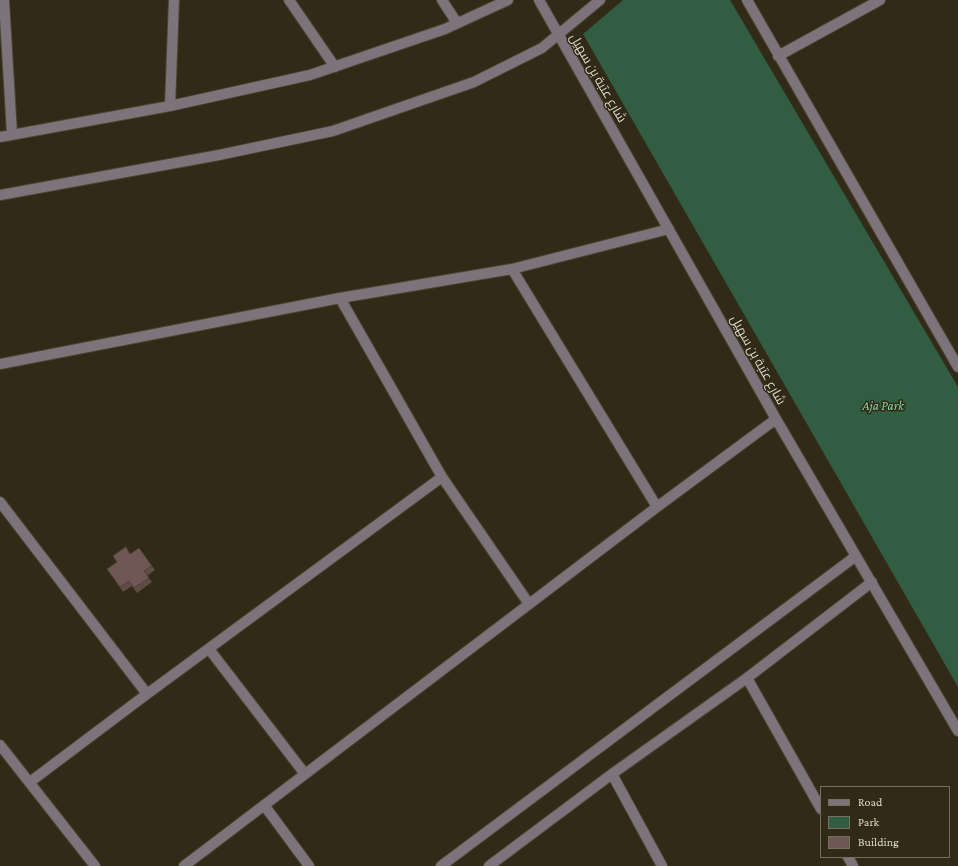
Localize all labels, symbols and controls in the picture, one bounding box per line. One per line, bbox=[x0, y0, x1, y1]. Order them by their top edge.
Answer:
street label: شارع عتبة بن سهيل bbox=[566, 31, 630, 125]
street label: شارع عتبة بن سهيل bbox=[727, 312, 789, 408]
park label: Aja Park bbox=[862, 398, 904, 414]
legend bbox=[820, 786, 950, 858]
text: Road bbox=[858, 795, 882, 809]
text: Park bbox=[858, 815, 879, 829]
text: Building bbox=[858, 835, 899, 849]

